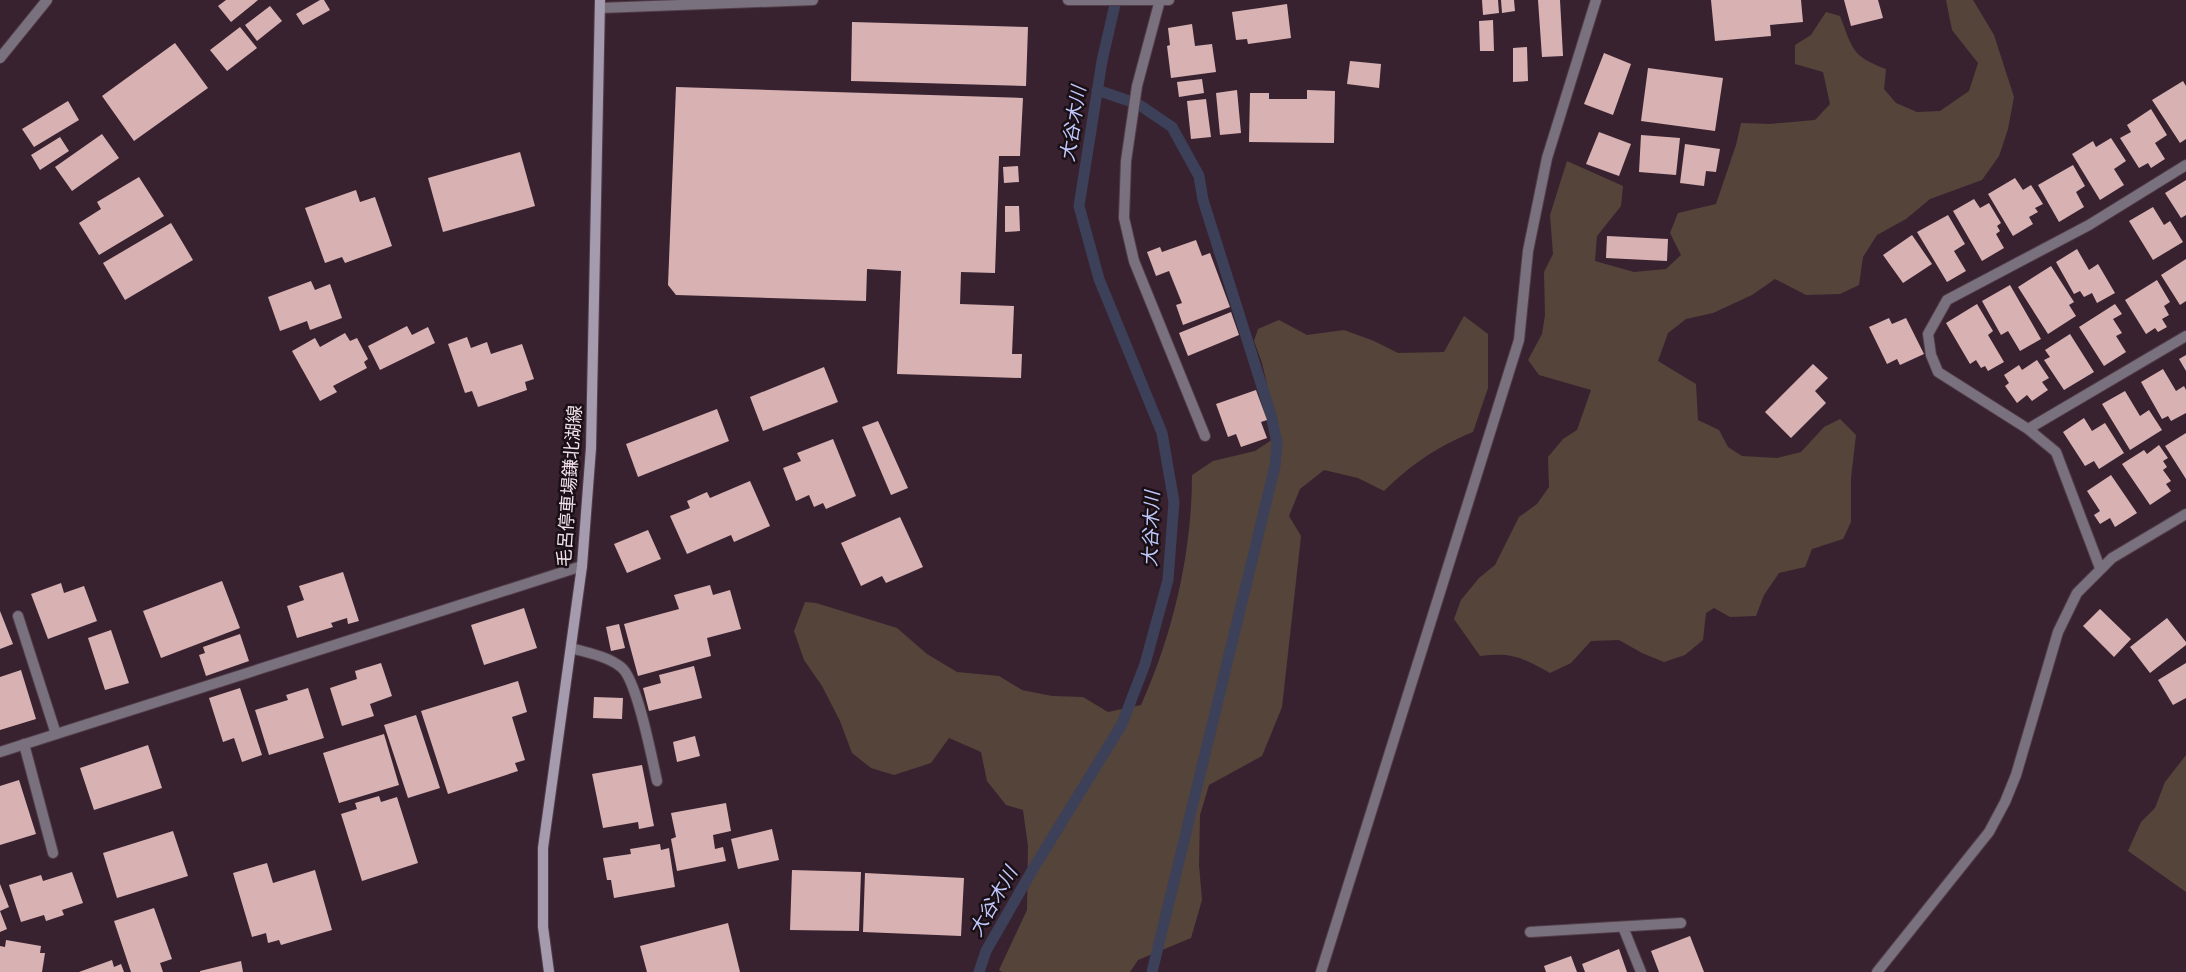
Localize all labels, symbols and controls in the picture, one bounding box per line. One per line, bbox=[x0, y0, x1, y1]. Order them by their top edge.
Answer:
water label: 大谷木川 bbox=[1057, 83, 1092, 163]
street label: 毛呂停車場鎌北湖線 bbox=[554, 404, 586, 568]
water label: 大谷木川 bbox=[1139, 489, 1165, 567]
water label: 大谷木川 bbox=[965, 862, 1024, 941]

